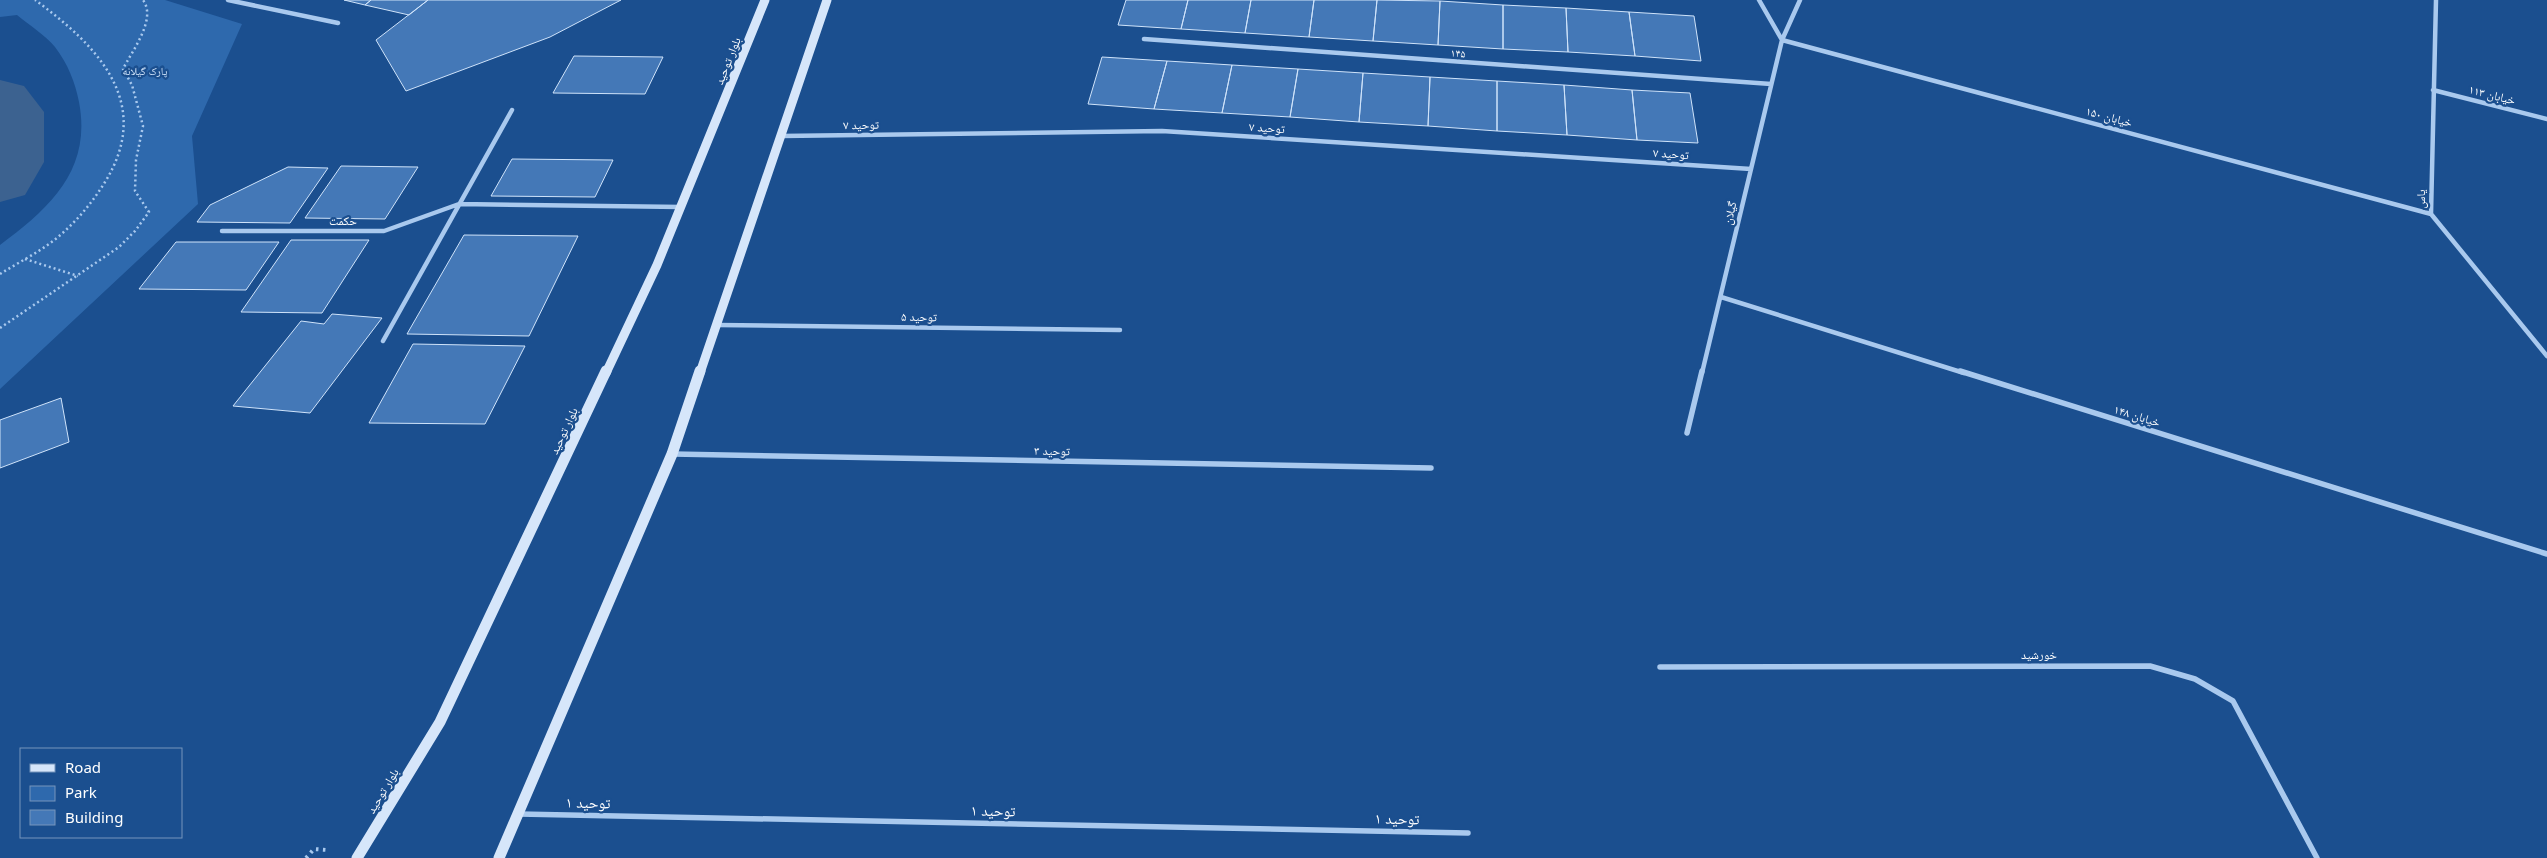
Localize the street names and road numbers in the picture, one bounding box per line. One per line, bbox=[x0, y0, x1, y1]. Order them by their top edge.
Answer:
street label: بلوار توحید bbox=[710, 35, 745, 87]
street label: ۱۴۵ bbox=[1450, 45, 1466, 61]
street label: خیابان ۱۱۳ bbox=[2467, 81, 2518, 109]
street label: خیابان ۱۵۰ bbox=[2084, 102, 2135, 131]
street label: توحید ۷ bbox=[843, 116, 880, 133]
street label: توحید ۷ bbox=[1249, 118, 1286, 137]
street label: توحید ۷ bbox=[1653, 144, 1690, 163]
street label: یاس bbox=[2412, 189, 2429, 209]
street label: گیلان bbox=[1719, 199, 1740, 226]
street label: حکمت bbox=[329, 212, 357, 229]
street label: توحید ۵ bbox=[901, 308, 938, 325]
street label: خیابان ۱۴۸ bbox=[2112, 400, 2163, 431]
street label: بلوار توحید bbox=[545, 405, 582, 457]
street label: توحید ۳ bbox=[1034, 442, 1071, 459]
street label: خورشید bbox=[2021, 646, 2057, 663]
street label: بلوار توحید bbox=[362, 765, 403, 816]
street label: توحید ۱ bbox=[565, 792, 611, 812]
street label: توحید ۱ bbox=[970, 800, 1016, 820]
street label: توحید ۱ bbox=[1374, 808, 1420, 828]

